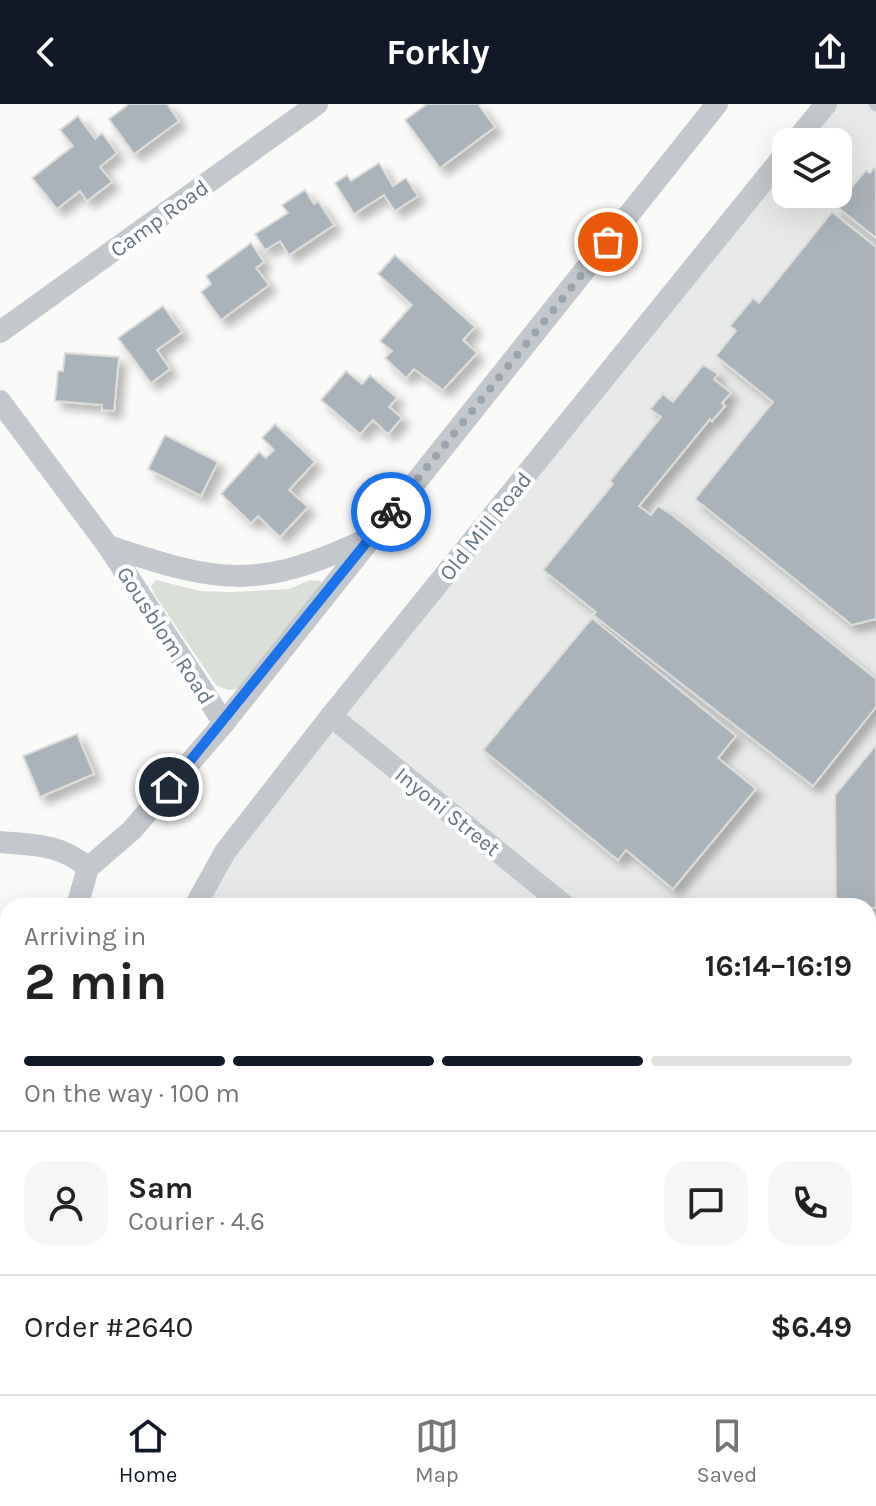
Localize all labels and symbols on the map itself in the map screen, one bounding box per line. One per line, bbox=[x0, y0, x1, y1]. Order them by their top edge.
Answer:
street label: Camp Road bbox=[105, 175, 214, 263]
pin bbox=[574, 208, 642, 276]
street label: Old Mill Road bbox=[434, 467, 537, 586]
courier bbox=[351, 472, 431, 552]
street label: Gousblom Road bbox=[111, 562, 219, 709]
pin bbox=[135, 753, 203, 821]
street label: Inyoni Street bbox=[390, 762, 505, 862]

